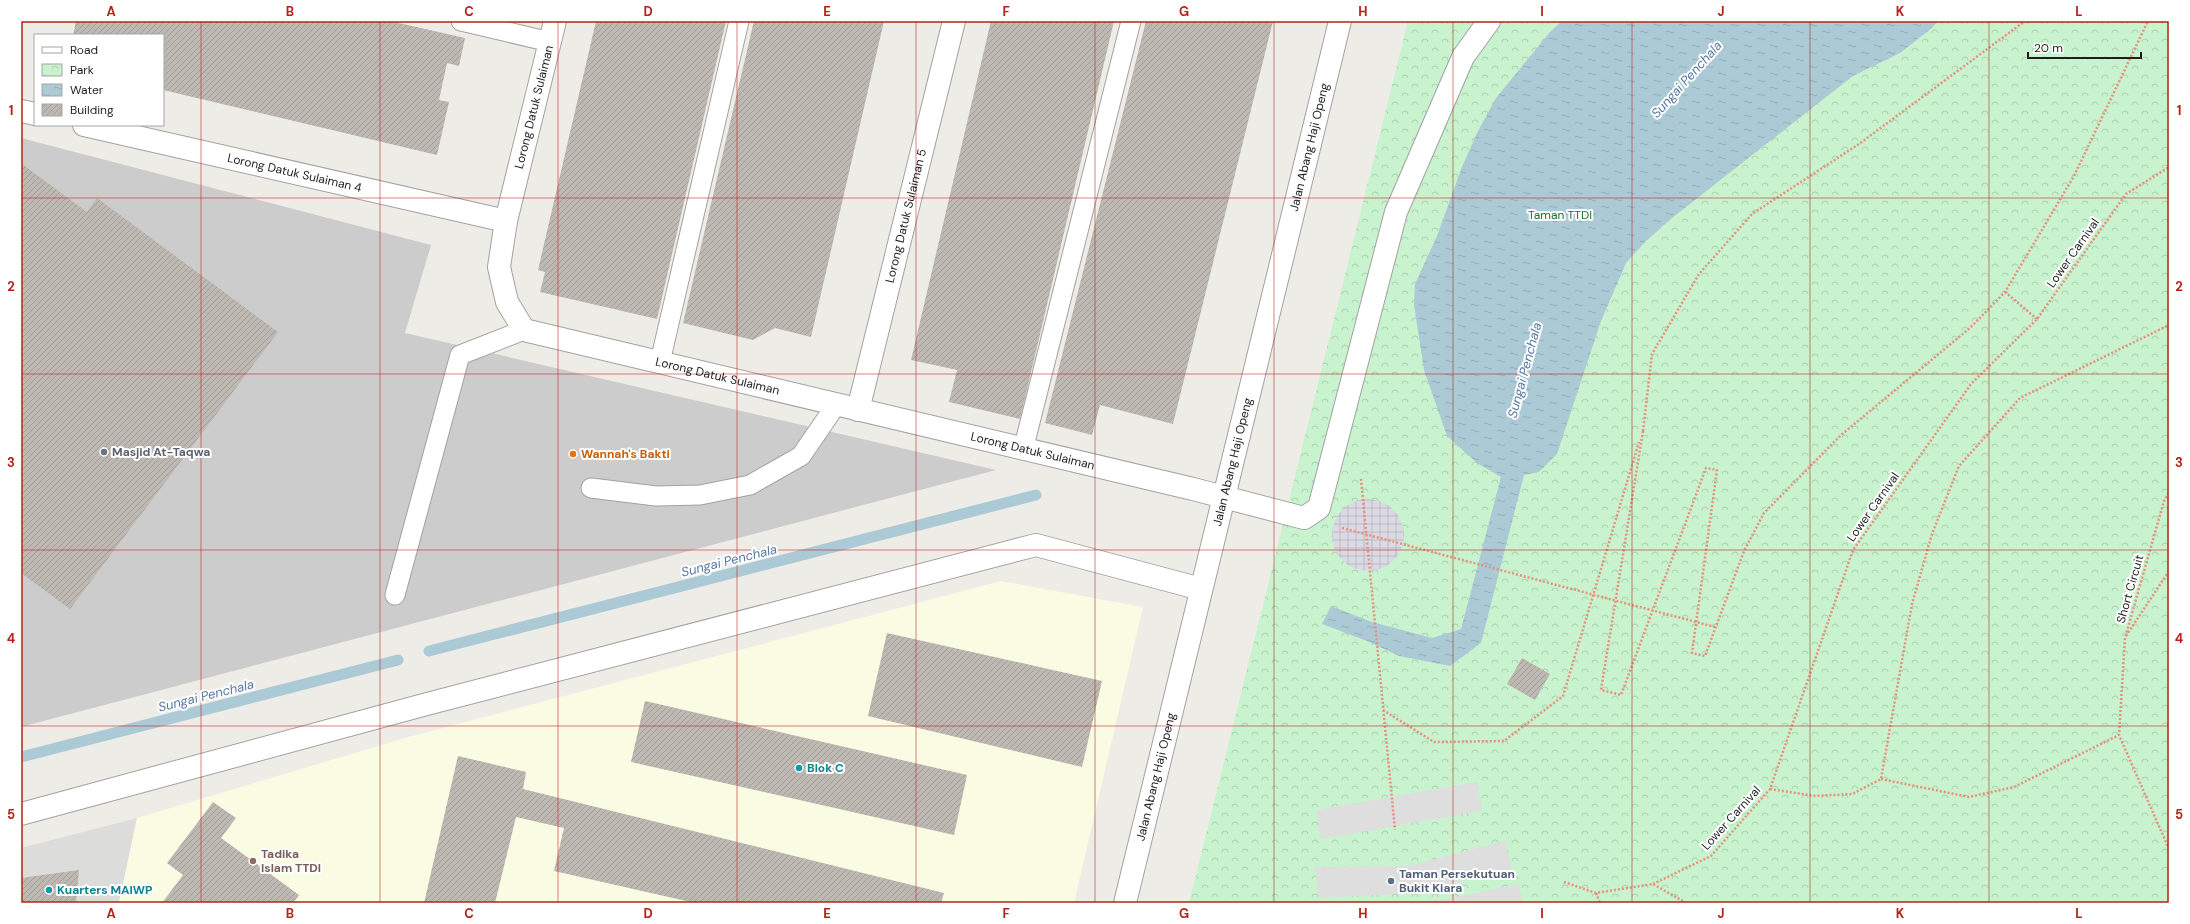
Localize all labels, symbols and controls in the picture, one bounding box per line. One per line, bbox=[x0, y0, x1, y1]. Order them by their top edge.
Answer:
text: A bbox=[106, 3, 116, 20]
text: B bbox=[286, 3, 294, 20]
text: C bbox=[464, 3, 474, 20]
text: D bbox=[643, 3, 653, 20]
text: E bbox=[823, 3, 831, 20]
text: F bbox=[1002, 3, 1010, 20]
text: G bbox=[1179, 3, 1189, 20]
text: H bbox=[1358, 3, 1368, 20]
text: I bbox=[1540, 3, 1544, 20]
text: J bbox=[1717, 3, 1725, 20]
text: K bbox=[1896, 3, 1905, 20]
text: L bbox=[2075, 3, 2083, 20]
legend bbox=[34, 34, 164, 126]
scale bar bbox=[2028, 34, 2141, 60]
water label: Sungai Penchala bbox=[1647, 37, 1726, 121]
text: 20 m bbox=[2034, 40, 2063, 56]
text: Road bbox=[70, 42, 98, 58]
street label: Lorong Datuk Sulaiman bbox=[511, 43, 557, 170]
text: Park bbox=[70, 62, 94, 78]
street label: Jalan Abang Haji Openg bbox=[1286, 81, 1333, 213]
text: Water bbox=[70, 82, 104, 98]
text: 1 bbox=[9, 102, 13, 119]
text: Building bbox=[70, 102, 114, 118]
text: 1 bbox=[2177, 102, 2181, 119]
street label: Lorong Datuk Sulaiman 5 bbox=[882, 147, 930, 284]
street label: Lorong Datuk Sulaiman 4 bbox=[226, 150, 363, 196]
park label: Taman TTDI bbox=[1528, 207, 1592, 223]
street label: Lower Carnival bbox=[2043, 215, 2103, 291]
text: 2 bbox=[7, 278, 15, 295]
text: 2 bbox=[2175, 278, 2183, 295]
water label: Sungai Penchala bbox=[1504, 321, 1545, 420]
street label: Lorong Datuk Sulaiman bbox=[654, 354, 781, 398]
street label: Jalan Abang Haji Openg bbox=[1209, 396, 1256, 528]
street label: Lorong Datuk Sulaiman bbox=[969, 428, 1096, 473]
place label: Masjid At-Taqwa bbox=[112, 444, 210, 460]
place label: Wannah's Bakti bbox=[581, 446, 670, 462]
marker: Masjid At-Taqwa bbox=[99, 447, 109, 457]
marker: Wannah's Bakti bbox=[568, 449, 578, 459]
text: 3 bbox=[7, 454, 15, 471]
text: 3 bbox=[2175, 454, 2183, 471]
street label: Lower Carnival bbox=[1843, 469, 1903, 545]
water label: Sungai Penchala bbox=[679, 540, 779, 581]
street label: Short Circuit bbox=[2113, 553, 2147, 625]
text: 4 bbox=[7, 630, 15, 647]
text: 4 bbox=[2175, 630, 2183, 647]
water label: Sungai Penchala bbox=[156, 675, 256, 716]
street label: Jalan Abang Haji Openg bbox=[1132, 711, 1179, 843]
place label: Blok C bbox=[807, 760, 844, 776]
marker: Blok C bbox=[794, 763, 804, 773]
street label: Lower Carnival bbox=[1698, 783, 1764, 853]
text: 5 bbox=[7, 806, 15, 823]
text: 5 bbox=[2175, 806, 2183, 823]
place label: Tadika Islam TTDI bbox=[261, 846, 321, 876]
marker: Tadika Islam TTDI bbox=[248, 856, 258, 866]
place label: Taman Persekutuan Bukit Kiara bbox=[1399, 866, 1515, 896]
marker: Taman Persekutuan Bukit Kiara bbox=[1386, 876, 1396, 886]
place label: Kuarters MAIWP bbox=[57, 882, 152, 898]
marker: Kuarters MAIWP bbox=[44, 885, 54, 895]
text: A bbox=[106, 905, 116, 922]
text: B bbox=[286, 905, 294, 922]
text: C bbox=[464, 905, 474, 922]
text: D bbox=[643, 905, 653, 922]
text: E bbox=[823, 905, 831, 922]
text: F bbox=[1002, 905, 1010, 922]
text: G bbox=[1179, 905, 1189, 922]
text: H bbox=[1358, 905, 1368, 922]
text: I bbox=[1540, 905, 1544, 922]
text: J bbox=[1717, 905, 1725, 922]
text: K bbox=[1896, 905, 1905, 922]
text: L bbox=[2075, 905, 2083, 922]

